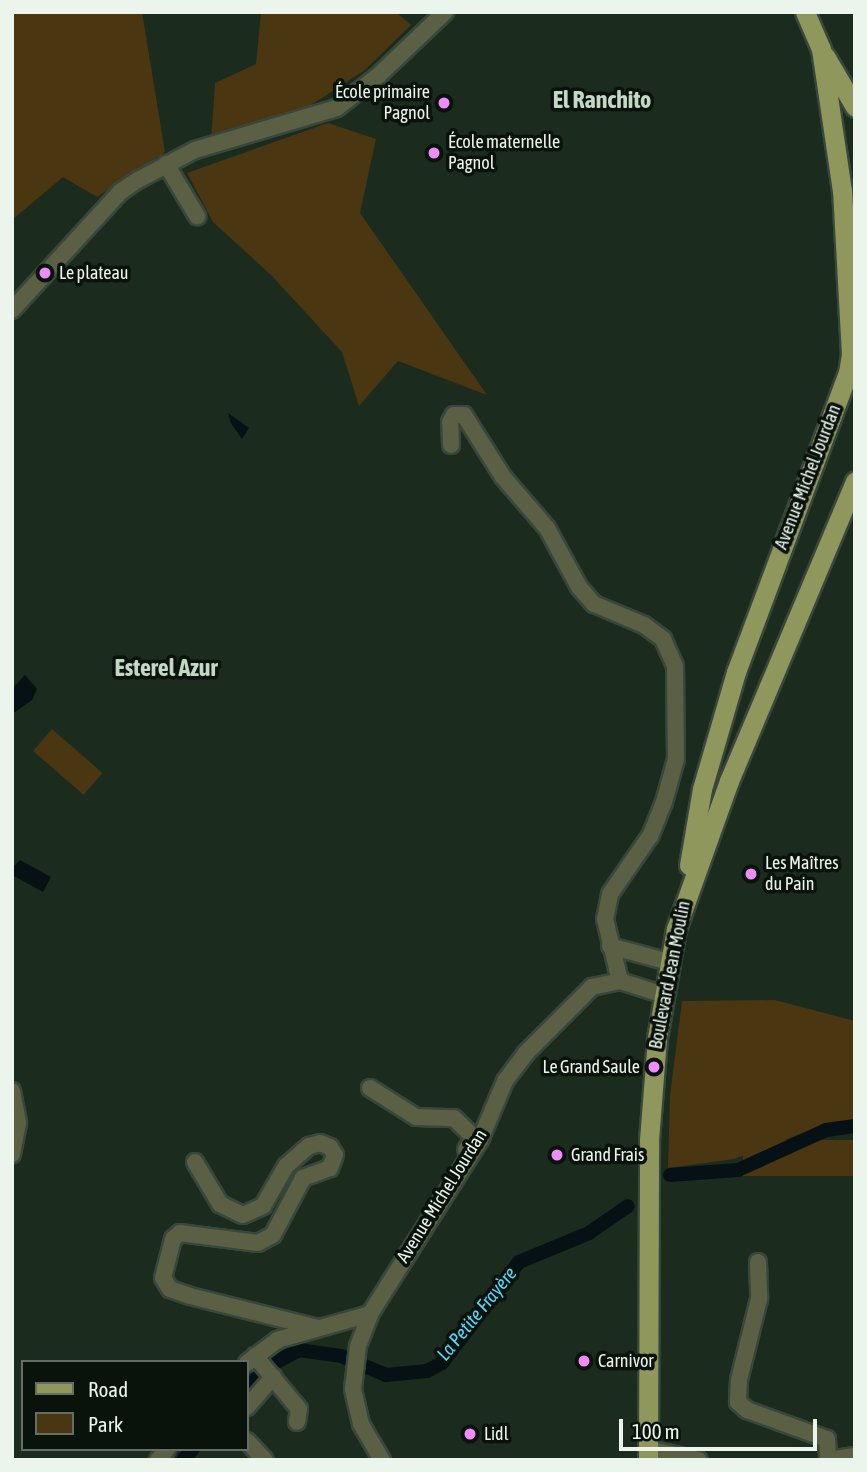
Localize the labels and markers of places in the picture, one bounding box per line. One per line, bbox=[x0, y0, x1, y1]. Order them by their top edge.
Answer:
place label: École primaire Pagnol bbox=[335, 82, 430, 124]
marker: École primaire Pagnol bbox=[436, 95, 452, 111]
place label: École maternelle Pagnol bbox=[448, 132, 560, 174]
marker: École maternelle Pagnol bbox=[426, 145, 442, 161]
place label: Le plateau bbox=[59, 262, 129, 284]
marker: Le plateau bbox=[37, 265, 53, 281]
place label: Les Maîtres du Pain bbox=[765, 853, 839, 896]
marker: Les Maîtres du Pain bbox=[743, 866, 759, 882]
place label: Le Grand Saule bbox=[542, 1056, 640, 1078]
marker: Le Grand Saule bbox=[646, 1059, 662, 1075]
place label: Grand Frais bbox=[571, 1144, 644, 1166]
marker: Grand Frais bbox=[549, 1147, 565, 1163]
place label: Carnivor bbox=[598, 1350, 654, 1372]
marker: Carnivor bbox=[576, 1353, 592, 1369]
place label: Lidl bbox=[484, 1423, 508, 1445]
marker: Lidl bbox=[462, 1426, 478, 1442]

